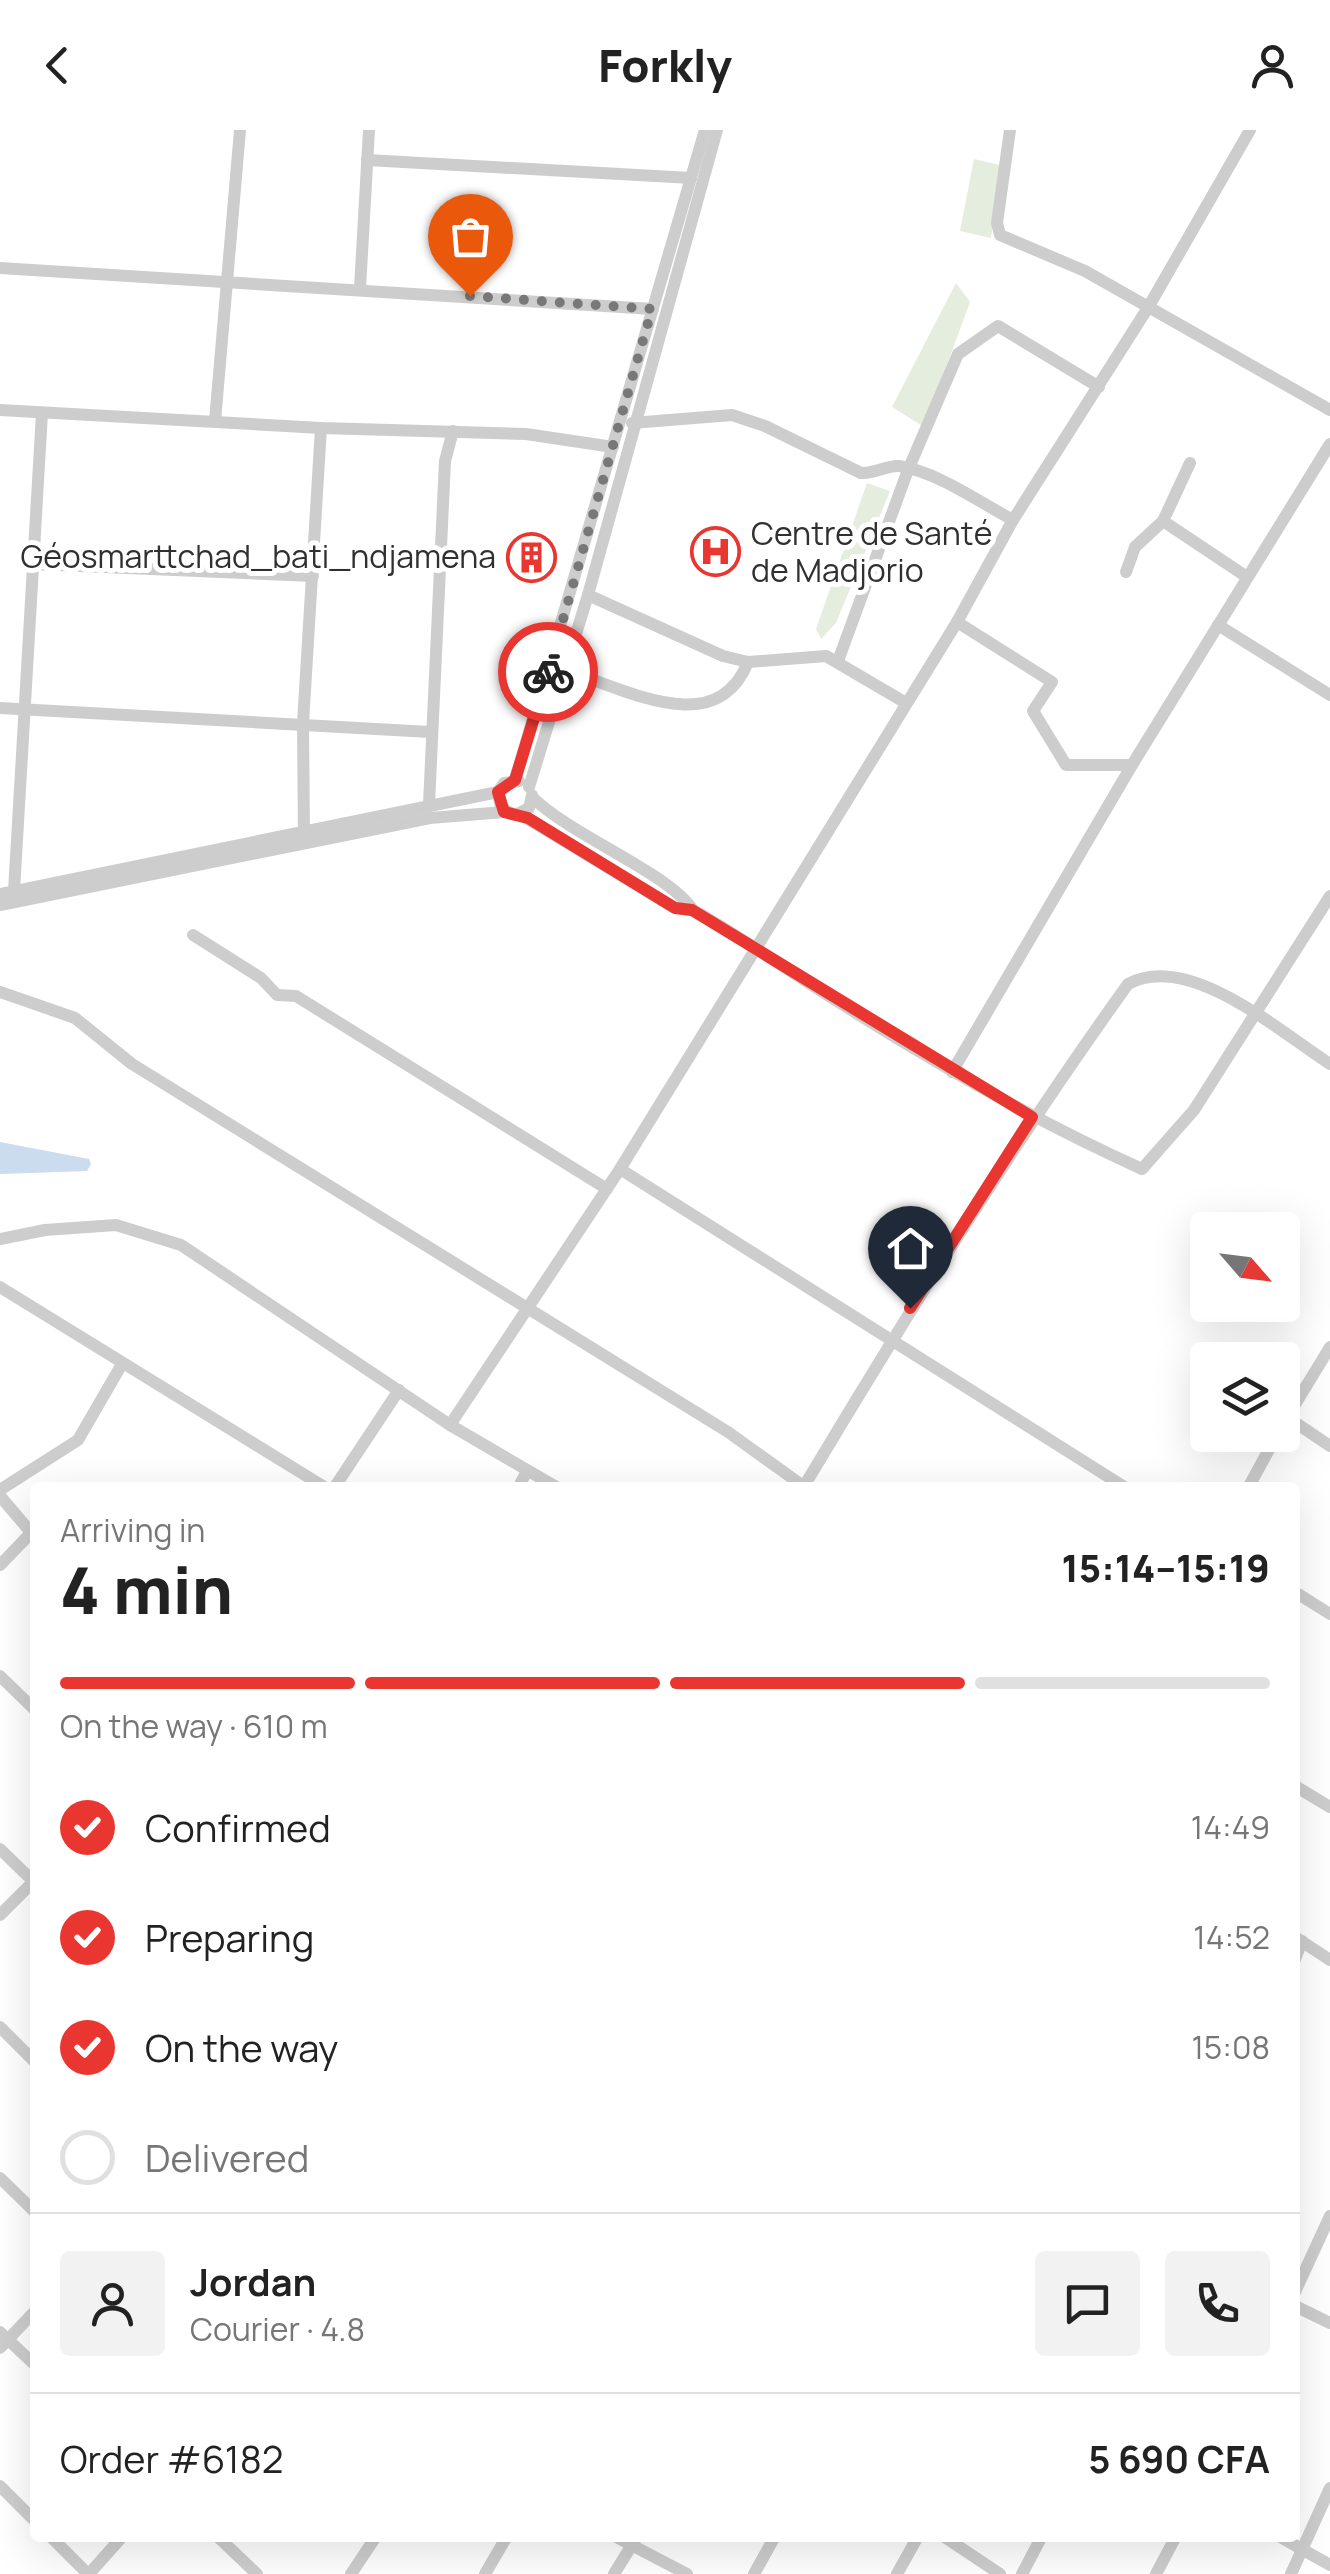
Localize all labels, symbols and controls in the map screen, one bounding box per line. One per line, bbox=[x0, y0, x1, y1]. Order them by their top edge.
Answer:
text: Forkly bbox=[598, 34, 732, 96]
icon: back bbox=[30, 38, 85, 93]
icon: person bbox=[1245, 38, 1300, 93]
pin bbox=[428, 194, 513, 297]
icon: bag bbox=[443, 209, 498, 264]
place label: Centre de Santé de Madjorio bbox=[751, 511, 992, 592]
hospital icon: Centre de Santé de Madjorio bbox=[690, 526, 742, 578]
building icon: Géosmarttchad_bati_ndjamena bbox=[505, 531, 557, 583]
place label: Géosmarttchad_bati_ndjamena bbox=[21, 534, 496, 578]
courier bbox=[498, 622, 598, 722]
icon: bike bbox=[521, 645, 576, 700]
pin bbox=[868, 1206, 953, 1309]
north arrow bbox=[1190, 1212, 1300, 1322]
map controls bbox=[1190, 1212, 1300, 1452]
icon: home bbox=[883, 1221, 938, 1276]
button: layers bbox=[1190, 1342, 1300, 1452]
text: Arriving in bbox=[60, 1508, 205, 1552]
text: 15:14–15:19 bbox=[1062, 1541, 1270, 1593]
text: 4 min bbox=[60, 1545, 233, 1634]
text: On the way · 610 m bbox=[60, 1704, 328, 1748]
icon: check bbox=[60, 1800, 115, 1855]
text: Confirmed bbox=[145, 1801, 331, 1853]
text: 14:49 bbox=[1191, 1805, 1270, 1849]
icon: check bbox=[60, 1910, 115, 1965]
text: Preparing bbox=[145, 1911, 314, 1963]
text: 14:52 bbox=[1193, 1915, 1270, 1959]
icon: check bbox=[60, 2020, 115, 2075]
text: On the way bbox=[145, 2021, 338, 2073]
text: 15:08 bbox=[1191, 2025, 1270, 2069]
text: Delivered bbox=[145, 2131, 309, 2183]
button: person bbox=[60, 2251, 165, 2356]
button: chat bbox=[1035, 2251, 1140, 2356]
button: phone bbox=[1165, 2251, 1270, 2356]
text: Jordan bbox=[190, 2255, 316, 2307]
text: Courier · 4.8 bbox=[190, 2307, 365, 2351]
text: Order #6182 bbox=[60, 2432, 283, 2484]
text: 5 690 CFA bbox=[1088, 2432, 1270, 2484]

